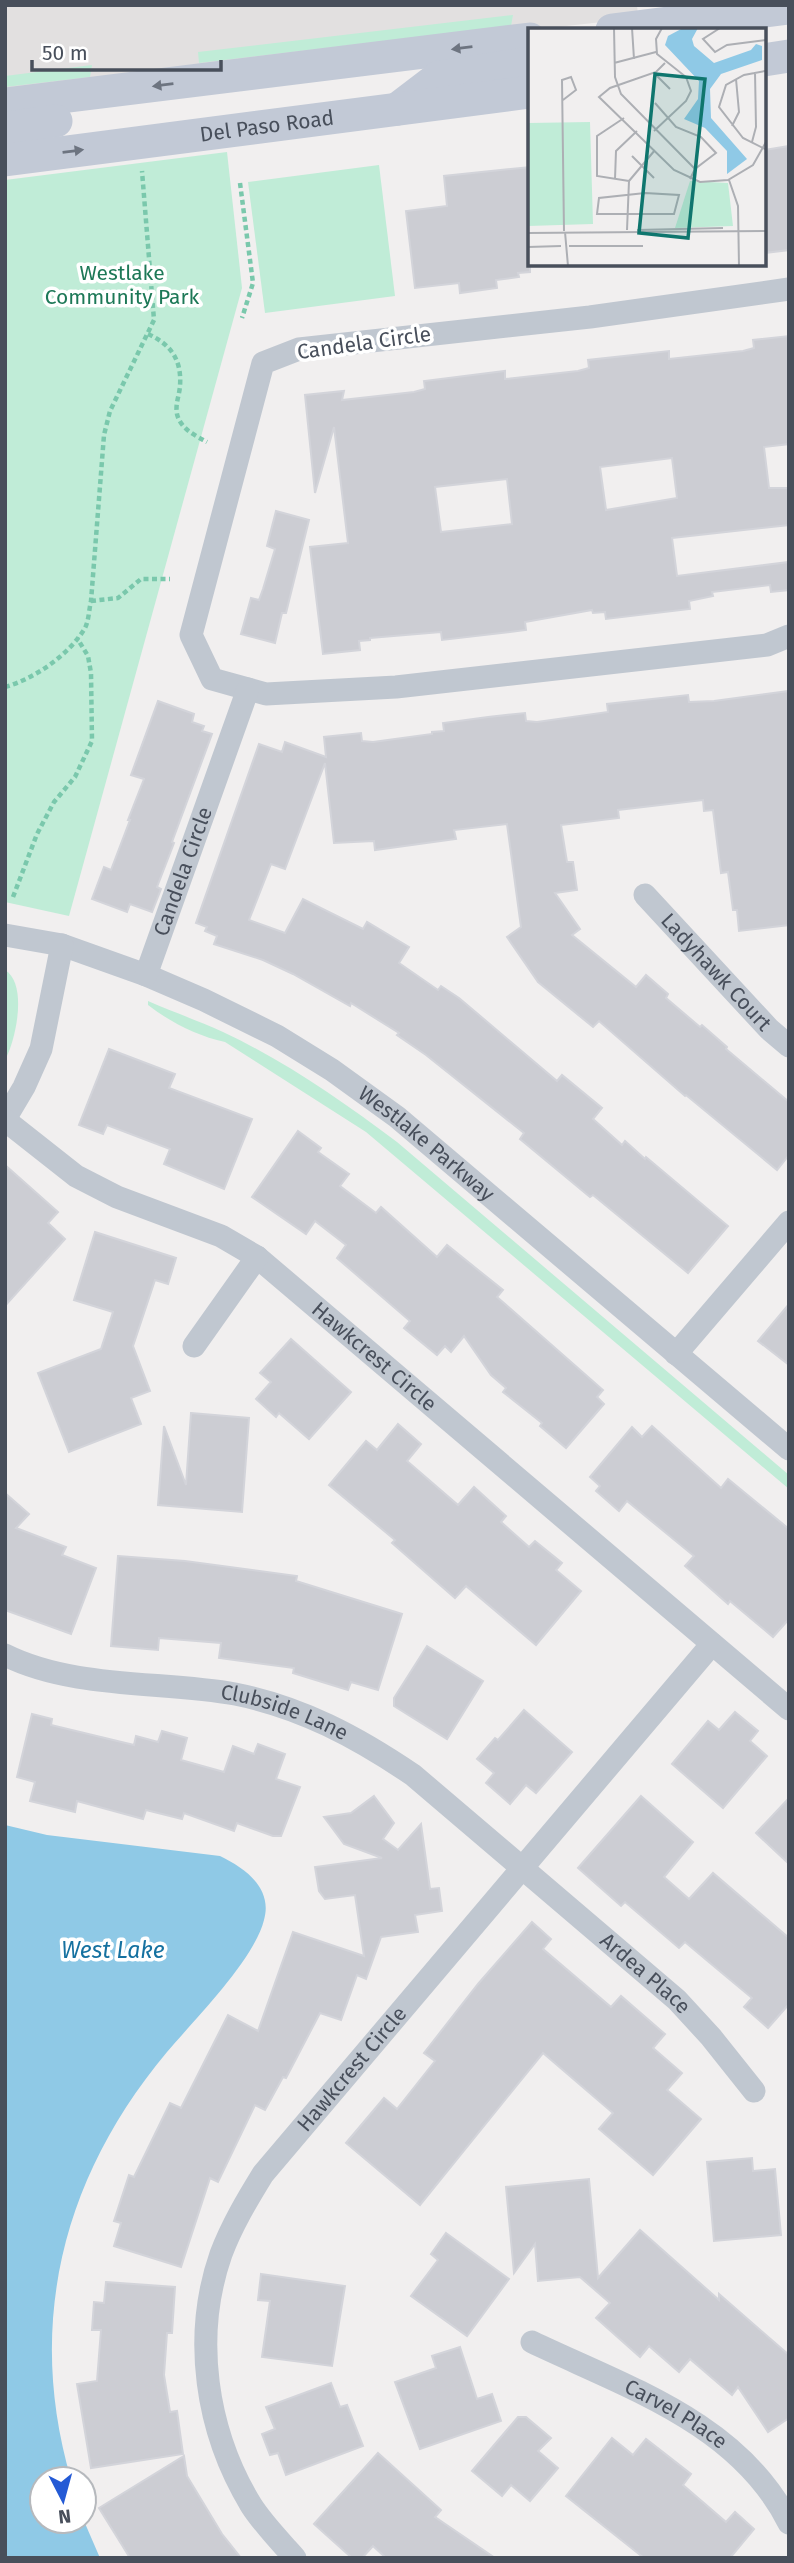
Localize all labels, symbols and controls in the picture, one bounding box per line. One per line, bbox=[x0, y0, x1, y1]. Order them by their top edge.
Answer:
scale bar bbox=[32, 28, 220, 72]
inset map bbox=[528, 28, 766, 266]
text: 50 m bbox=[42, 40, 88, 66]
one-way arrow bbox=[451, 42, 473, 53]
one-way arrow bbox=[152, 79, 174, 90]
street label: Del Paso Road bbox=[198, 105, 335, 148]
one-way arrow bbox=[62, 145, 84, 156]
park label: Westlake Community Park bbox=[45, 260, 200, 310]
street label: Candela Circle bbox=[295, 321, 433, 365]
street label: Candela Circle bbox=[148, 803, 218, 939]
street label: Ladyhawk Court bbox=[655, 908, 777, 1037]
street label: Westlake Parkway bbox=[353, 1080, 500, 1207]
street label: Hawkcrest Circle bbox=[306, 1296, 442, 1417]
street label: Clubside Lane bbox=[219, 1679, 352, 1746]
street label: Ardea Place bbox=[595, 1927, 696, 2019]
water label: West Lake bbox=[61, 1936, 165, 1964]
street label: Hawkcrest Circle bbox=[292, 2001, 412, 2137]
street label: Carvel Place bbox=[620, 2373, 732, 2455]
north arrow bbox=[28, 2465, 98, 2535]
text: N bbox=[57, 2504, 72, 2529]

